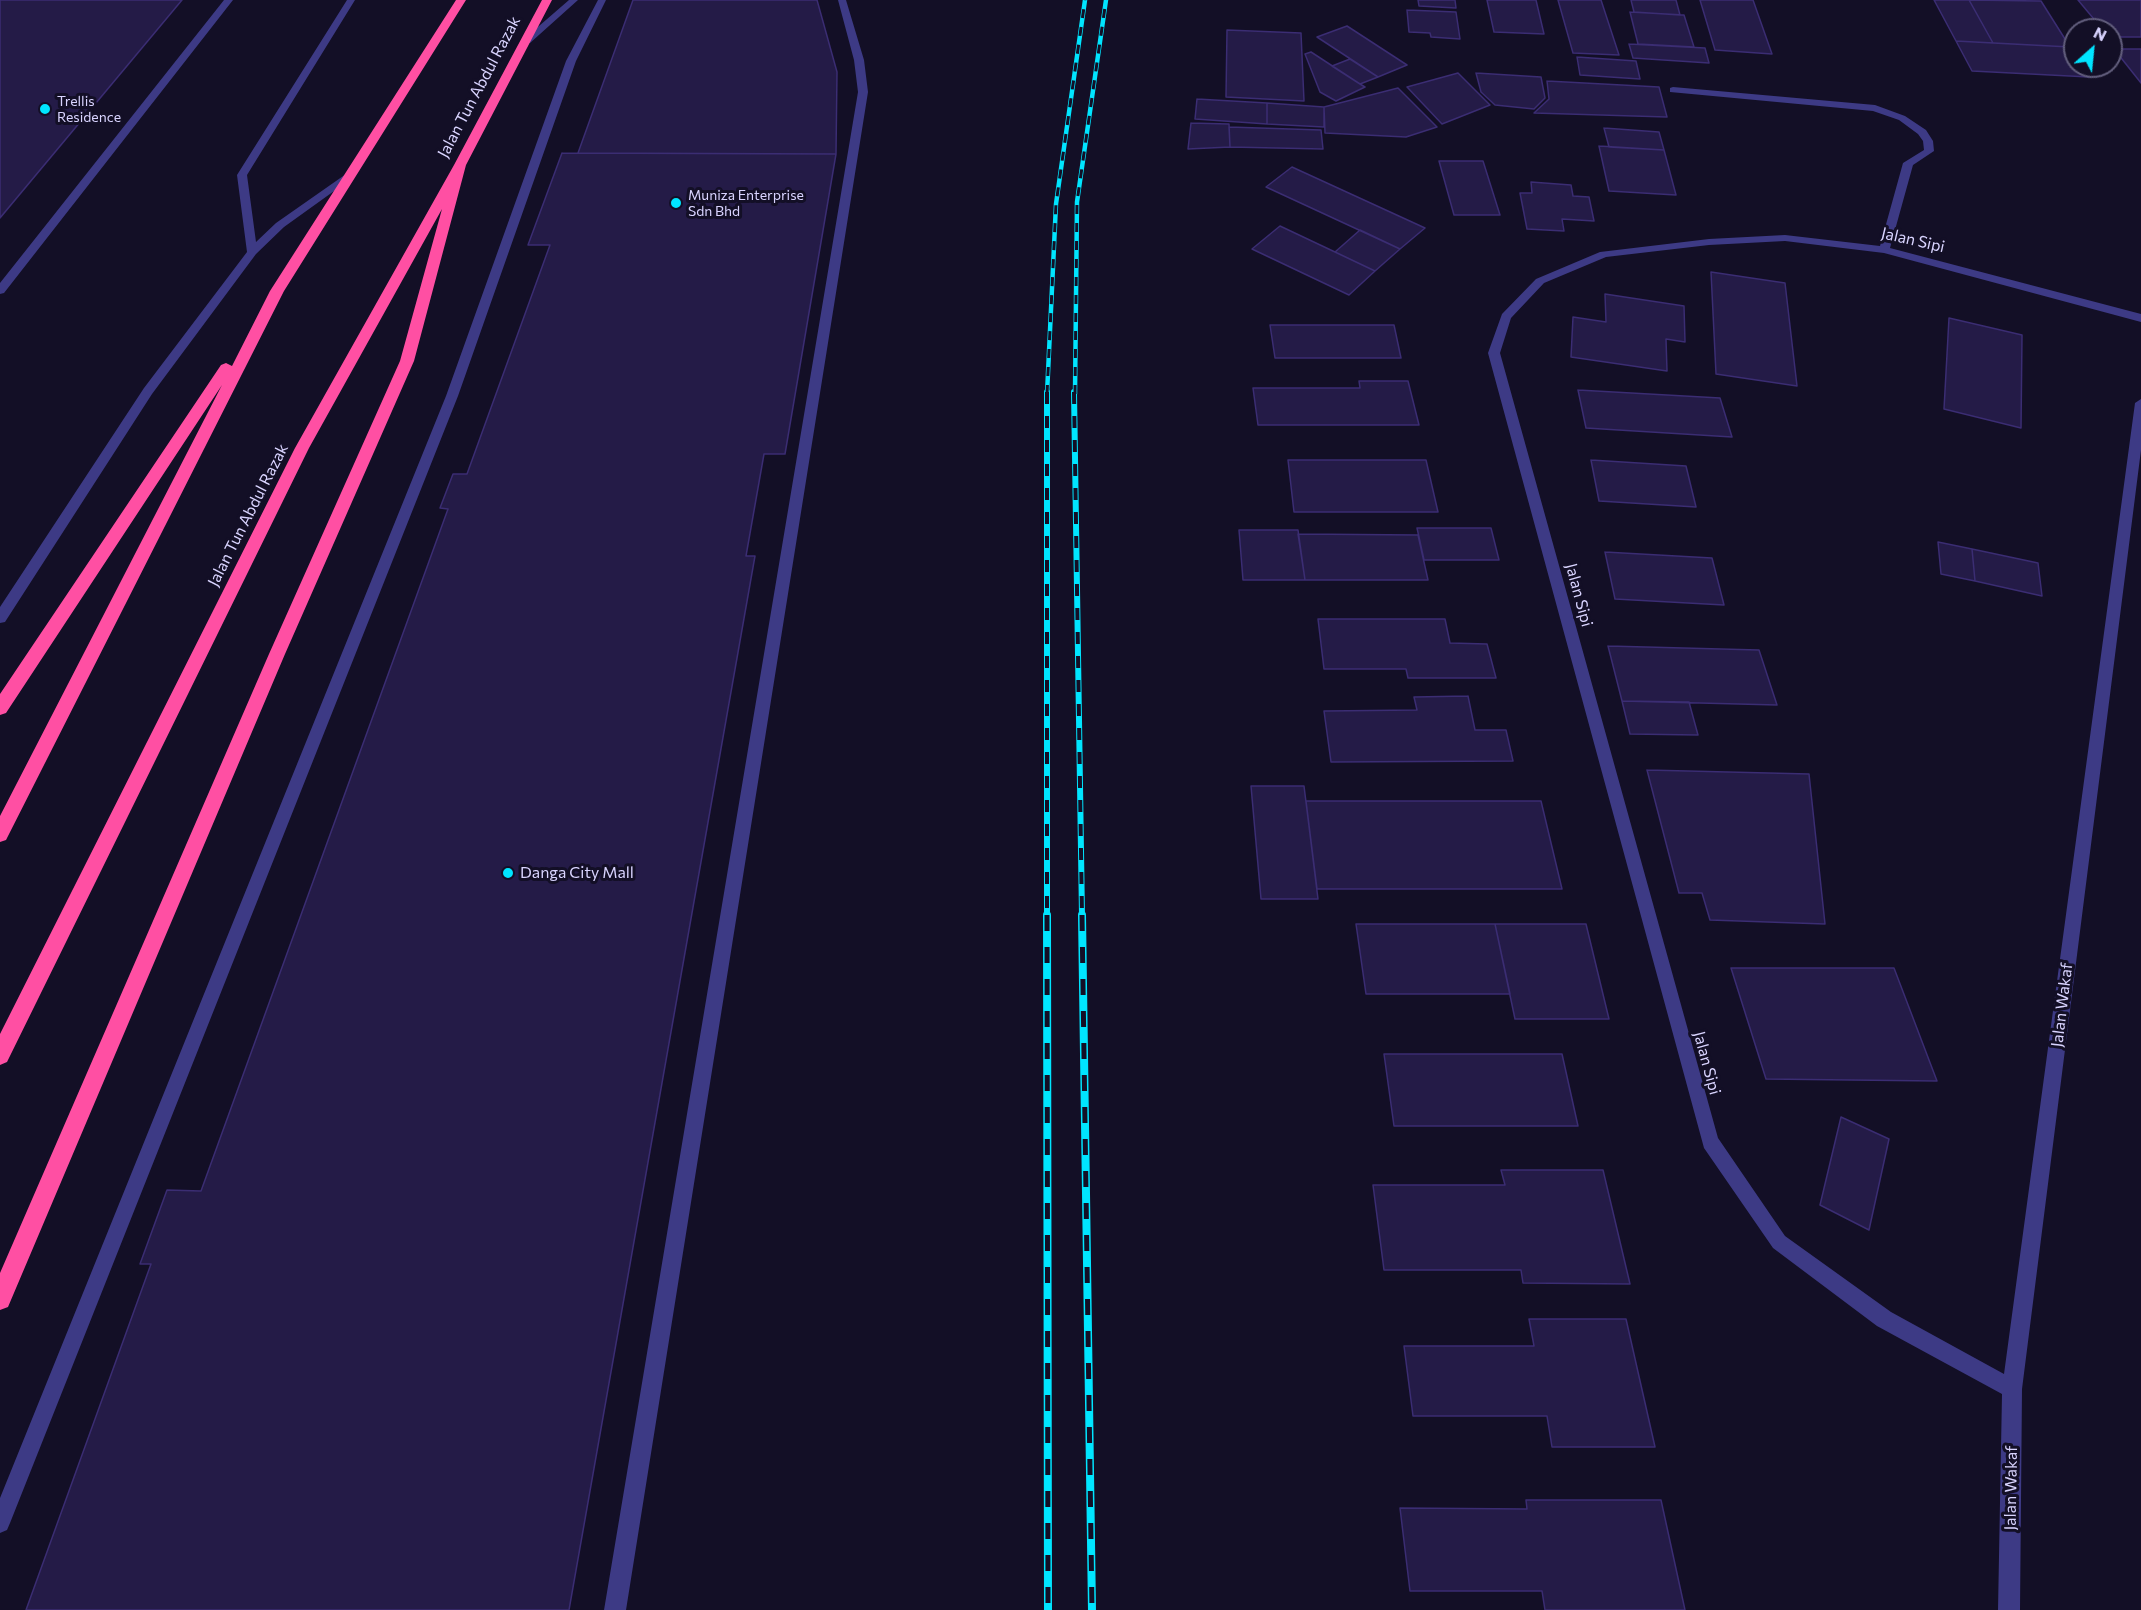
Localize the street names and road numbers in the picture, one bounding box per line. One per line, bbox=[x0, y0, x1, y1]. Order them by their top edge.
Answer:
street label: Jalan Tun Abdul Razak bbox=[434, 13, 524, 161]
street label: Jalan Sipi bbox=[1879, 223, 1947, 257]
street label: Jalan Tun Abdul Razak bbox=[204, 440, 292, 590]
street label: Jalan Sipi bbox=[1561, 561, 1597, 629]
street label: Jalan Wakaf bbox=[2047, 962, 2077, 1048]
street label: Jalan Sipi bbox=[1689, 1029, 1725, 1097]
street label: Jalan Wakaf bbox=[2001, 1445, 2021, 1531]

